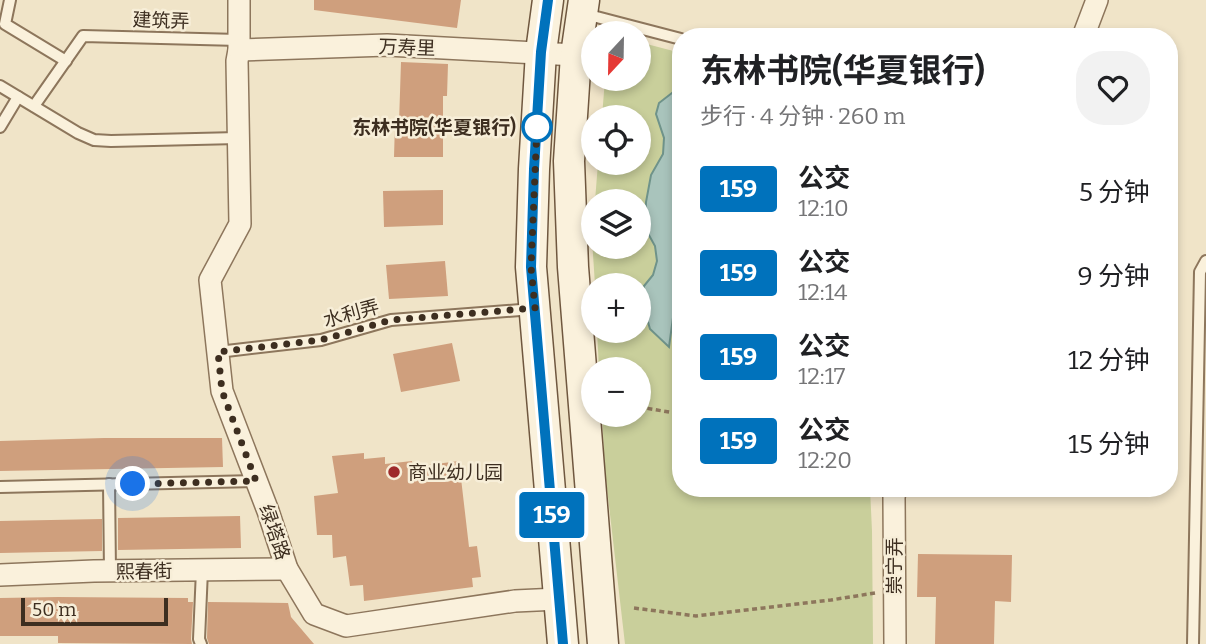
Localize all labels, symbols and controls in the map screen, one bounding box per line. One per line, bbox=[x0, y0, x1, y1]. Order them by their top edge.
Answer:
street label: 建筑弄 bbox=[132, 8, 190, 33]
north arrow bbox=[581, 21, 651, 91]
map controls bbox=[581, 21, 651, 427]
street label: 万寿里 bbox=[378, 35, 436, 60]
text: 东林书院(华夏银行) bbox=[700, 51, 985, 91]
button: heart bbox=[1076, 51, 1150, 125]
text: 步行 · 4 分钟 · 260 m bbox=[700, 102, 905, 130]
button: locate bbox=[581, 105, 651, 175]
marker: 东林书院(华夏银行) bbox=[522, 112, 552, 142]
place label: 东林书院(华夏银行) bbox=[352, 116, 516, 139]
text: 公交 bbox=[798, 163, 850, 194]
text: 159 bbox=[720, 175, 757, 203]
text: 5 分钟 bbox=[1079, 177, 1150, 208]
button: layers bbox=[581, 189, 651, 259]
text: 12:10 bbox=[798, 194, 849, 222]
text: 公交 bbox=[798, 247, 850, 278]
text: 159 bbox=[720, 259, 757, 287]
text: 9 分钟 bbox=[1078, 261, 1150, 292]
button: + bbox=[581, 273, 651, 343]
text: 12:14 bbox=[798, 278, 847, 306]
street label: 水利弄 bbox=[321, 295, 382, 332]
text: 公交 bbox=[798, 331, 850, 362]
text: 159 bbox=[720, 343, 757, 371]
text: 12 分钟 bbox=[1068, 345, 1150, 376]
button: − bbox=[581, 357, 651, 427]
text: 12:17 bbox=[798, 362, 845, 390]
text: 公交 bbox=[798, 415, 850, 446]
text: 159 bbox=[720, 427, 757, 455]
text: 15 分钟 bbox=[1068, 429, 1150, 460]
text: 12:20 bbox=[798, 446, 852, 474]
place label: 商业幼儿园 bbox=[408, 461, 503, 484]
marker: 商业幼儿园 bbox=[386, 464, 402, 480]
your location bbox=[115, 466, 150, 501]
line badge: 159 bbox=[512, 492, 592, 538]
street label: 绿塔路 bbox=[254, 501, 295, 563]
text: 159 bbox=[533, 501, 571, 529]
street label: 崇宁弄 bbox=[883, 537, 906, 595]
street label: 熙春街 bbox=[115, 560, 173, 583]
scale bar bbox=[21, 595, 168, 627]
text: 50 m bbox=[32, 598, 76, 621]

